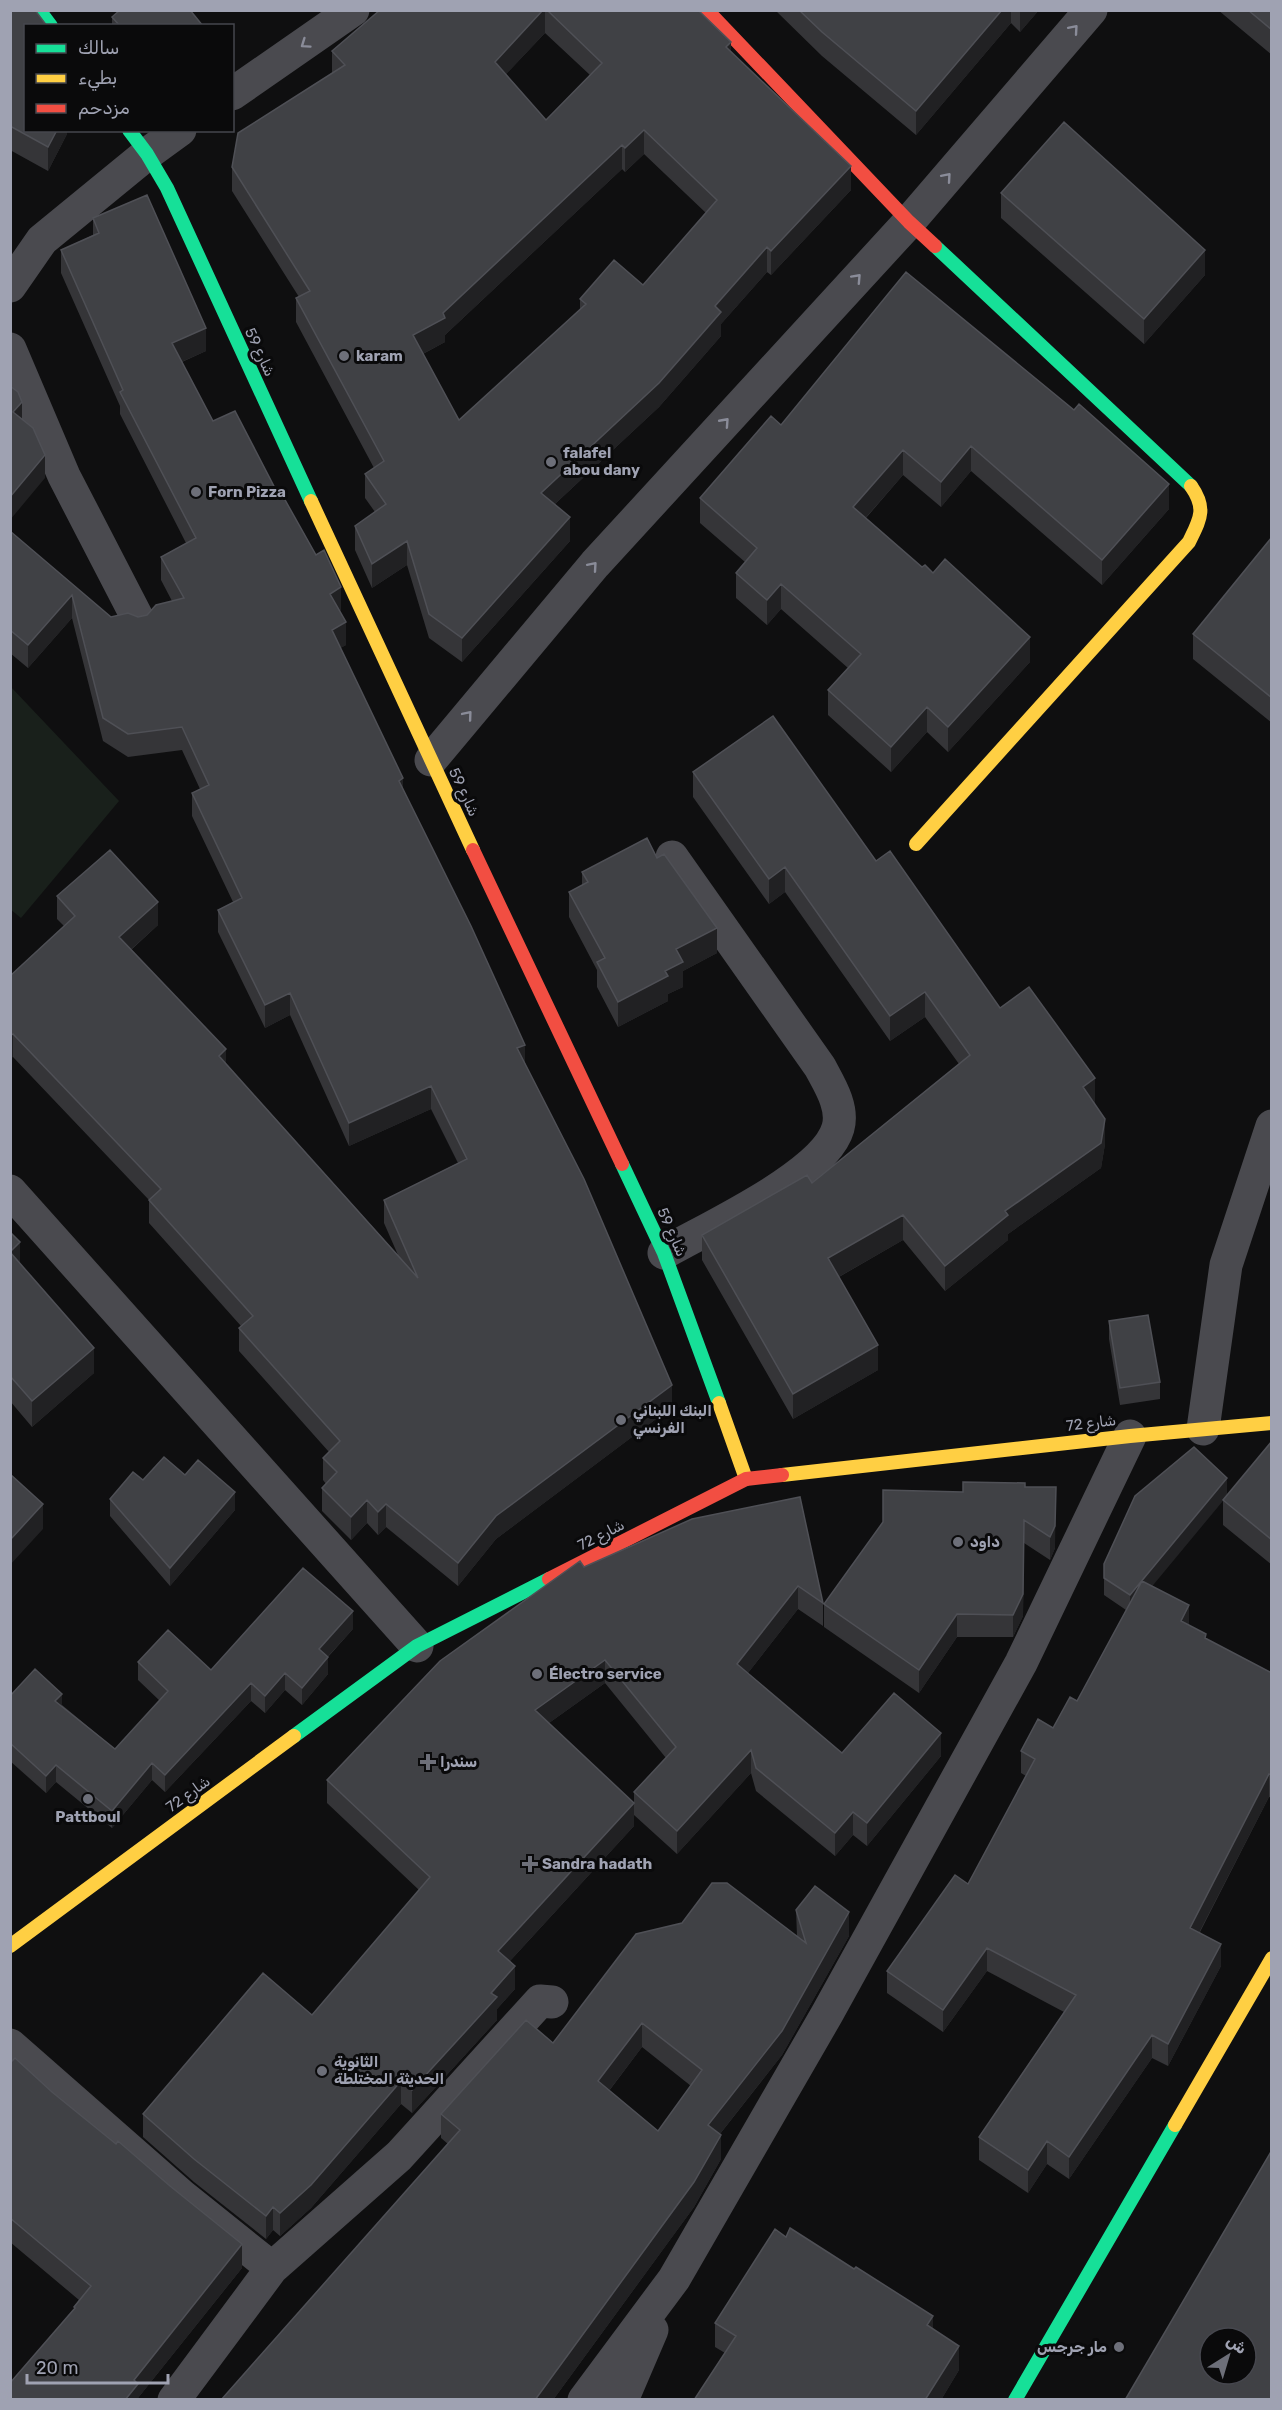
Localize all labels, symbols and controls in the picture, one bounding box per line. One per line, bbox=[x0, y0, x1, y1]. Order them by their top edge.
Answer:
legend bbox=[24, 24, 234, 132]
one-way arrow bbox=[1067, 25, 1078, 36]
text: سالك bbox=[78, 37, 119, 59]
one-way arrow bbox=[301, 37, 312, 48]
text: بطيء bbox=[78, 67, 117, 91]
text: مزدحم bbox=[78, 97, 130, 120]
one-way arrow bbox=[940, 173, 951, 184]
one-way arrow bbox=[850, 274, 861, 285]
street label: شارع 59 bbox=[239, 325, 279, 380]
place label: karam bbox=[356, 347, 403, 365]
marker: karam bbox=[337, 349, 351, 363]
one-way arrow bbox=[718, 418, 729, 428]
place label: falafel abou dany bbox=[563, 444, 640, 479]
marker: falafel abou dany bbox=[544, 455, 558, 469]
place label: Forn Pizza bbox=[208, 483, 286, 501]
marker: Forn Pizza bbox=[189, 485, 203, 499]
one-way arrow bbox=[586, 562, 597, 573]
one-way arrow bbox=[461, 711, 472, 722]
street label: شارع 59 bbox=[443, 765, 483, 820]
street label: شارع 59 bbox=[651, 1205, 691, 1260]
place label: البنك اللبناني الفرنسي bbox=[633, 1402, 712, 1440]
street label: شارع 72 bbox=[1065, 1411, 1117, 1437]
marker: البنك اللبناني الفرنسي bbox=[614, 1413, 628, 1427]
street label: شارع 72 bbox=[575, 1516, 628, 1556]
place label: داود bbox=[970, 1533, 1000, 1551]
marker: داود bbox=[951, 1535, 965, 1549]
place label: Électro service bbox=[549, 1665, 662, 1683]
marker: Électro service bbox=[530, 1667, 544, 1681]
place label: سندرا bbox=[440, 1753, 477, 1771]
marker: سندرا bbox=[421, 1755, 435, 1769]
street label: شارع 72 bbox=[162, 1772, 215, 1818]
marker: Pattboul bbox=[81, 1792, 95, 1806]
place label: Pattboul bbox=[55, 1808, 121, 1826]
place label: Sandra hadath bbox=[542, 1855, 652, 1873]
marker: Sandra hadath bbox=[523, 1857, 537, 1871]
place label: الثانوية الحديثة المختلطة bbox=[334, 2053, 444, 2088]
marker: الثانوية الحديثة المختلطة bbox=[315, 2064, 329, 2078]
north arrow bbox=[1198, 2326, 1258, 2386]
text: ش bbox=[1223, 2331, 1251, 2358]
place label: مار جرجس bbox=[1037, 2338, 1107, 2356]
marker: مار جرجس bbox=[1112, 2340, 1126, 2354]
scale bar bbox=[27, 2347, 168, 2385]
text: 20 m bbox=[36, 2357, 78, 2379]

